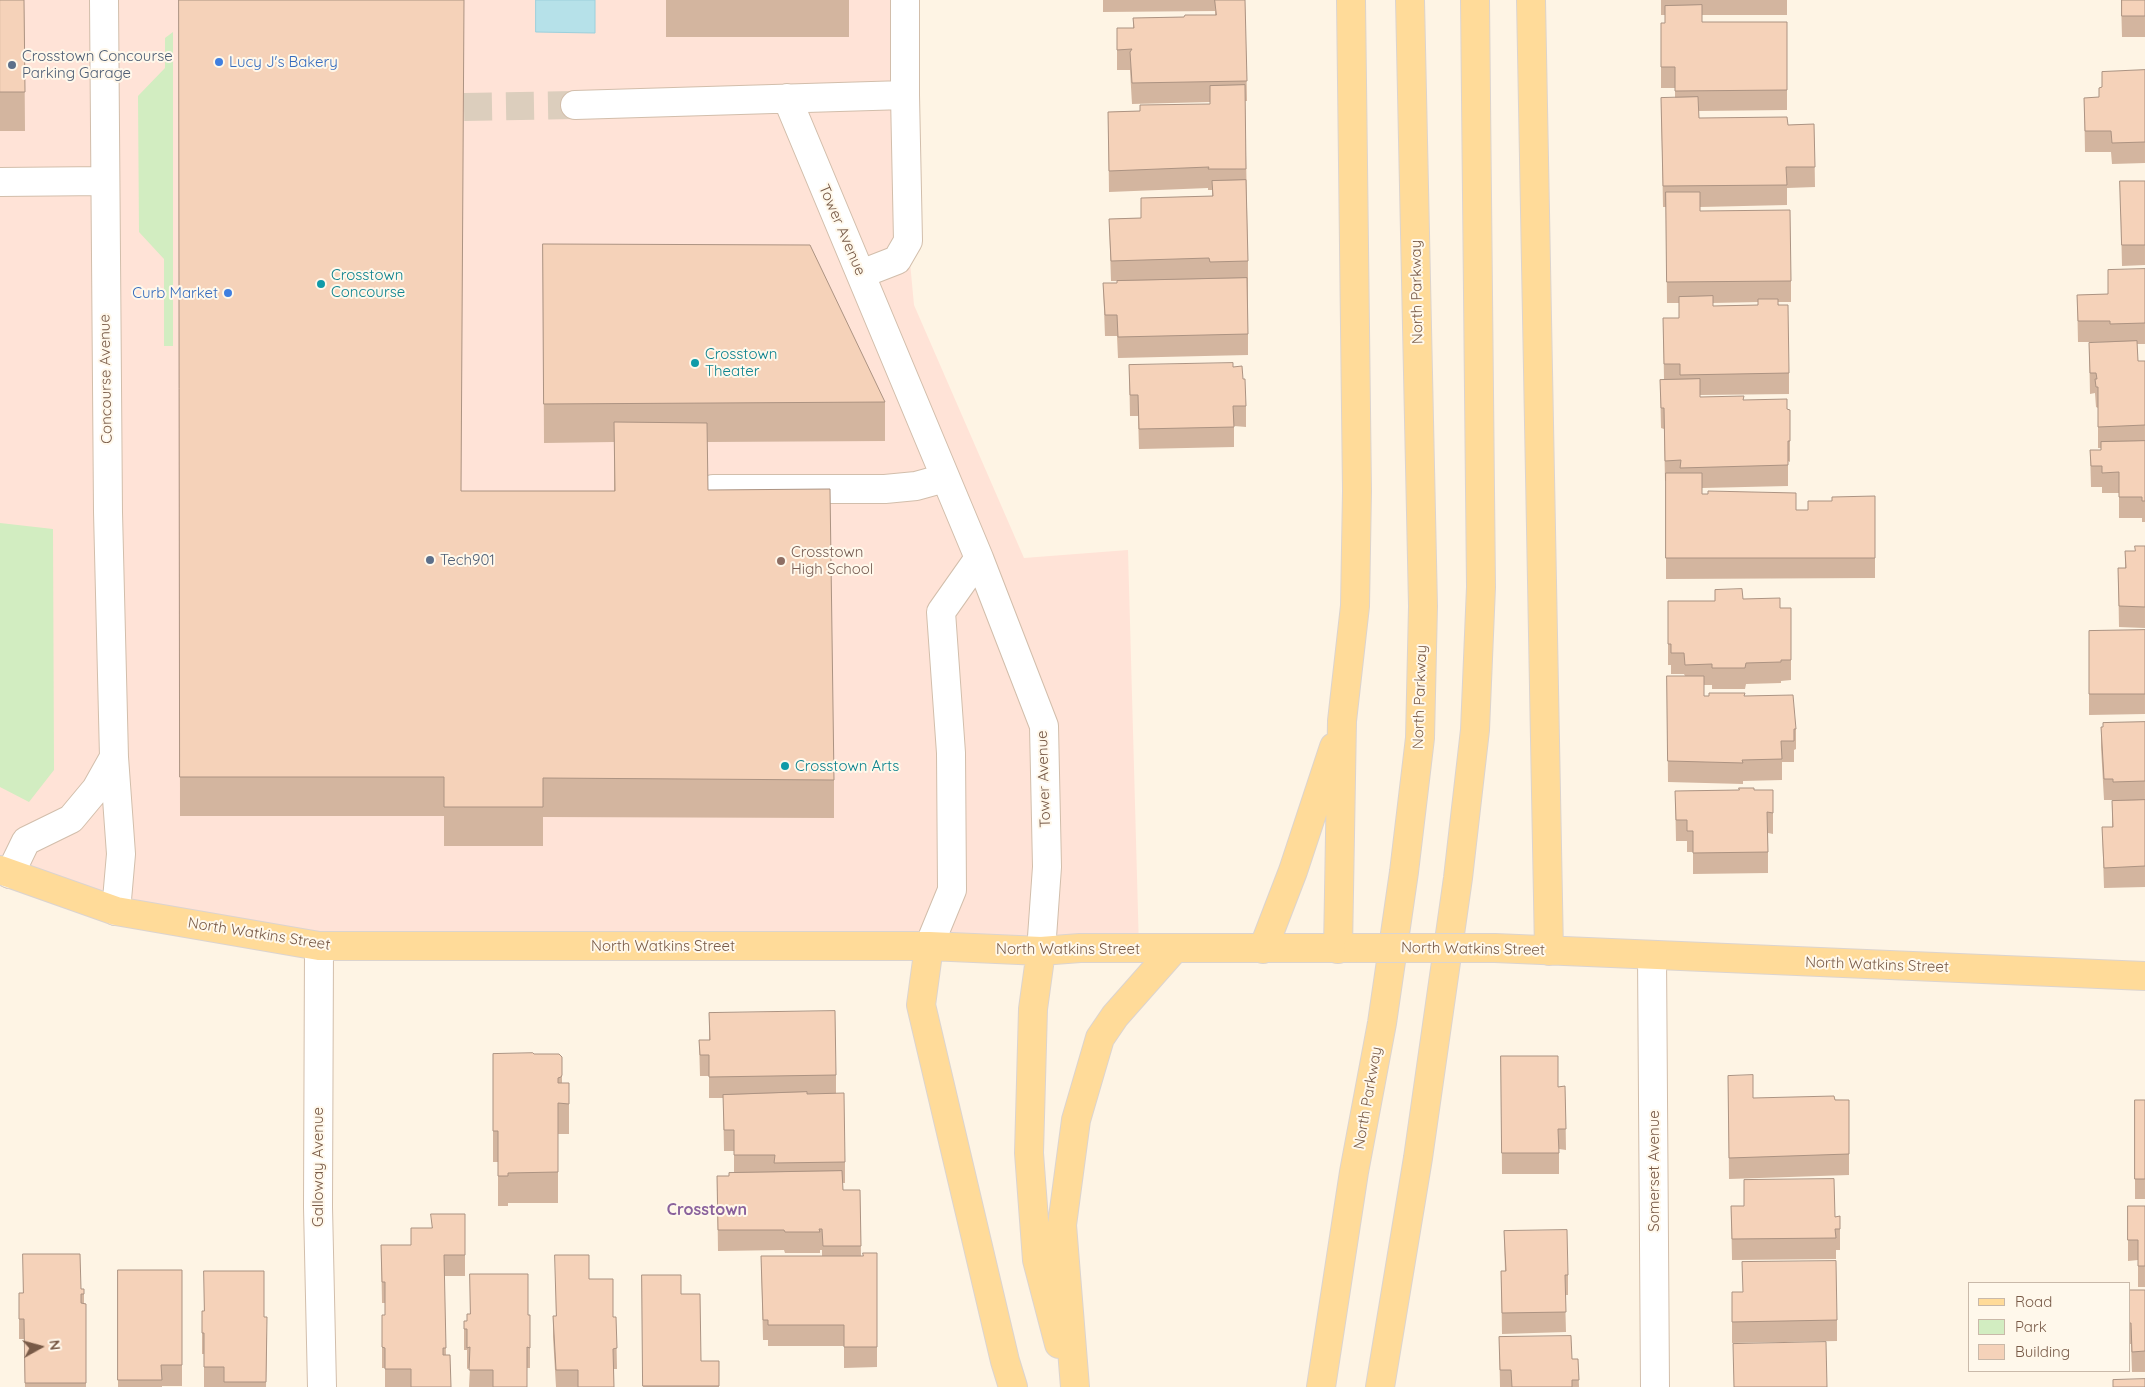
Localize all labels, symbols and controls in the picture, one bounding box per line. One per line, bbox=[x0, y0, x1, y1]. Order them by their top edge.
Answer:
place label: Crosstown Concourse Parking Garage bbox=[22, 47, 173, 82]
place label: Lucy J's Bakery bbox=[229, 53, 338, 71]
marker: Lucy J's Bakery bbox=[213, 56, 225, 68]
marker: Crosstown Concourse Parking Garage bbox=[6, 59, 18, 71]
street label: Tower Avenue bbox=[815, 182, 869, 278]
street label: North Parkway bbox=[1407, 240, 1427, 344]
place label: Crosstown Concourse bbox=[331, 266, 405, 301]
marker: Crosstown Concourse bbox=[315, 278, 327, 290]
place label: Curb Market bbox=[132, 284, 218, 302]
marker: Curb Market bbox=[222, 287, 234, 299]
street label: Concourse Avenue bbox=[96, 314, 116, 444]
place label: Crosstown Theater bbox=[705, 345, 777, 380]
marker: Crosstown Theater bbox=[689, 357, 701, 369]
place label: Crosstown High School bbox=[791, 543, 873, 578]
place label: Tech901 bbox=[440, 551, 495, 569]
marker: Tech901 bbox=[424, 554, 436, 566]
marker: Crosstown High School bbox=[775, 555, 787, 567]
street label: North Parkway bbox=[1409, 645, 1431, 749]
street label: Tower Avenue bbox=[1033, 730, 1055, 828]
place label: Crosstown Arts bbox=[795, 757, 899, 775]
marker: Crosstown Arts bbox=[779, 760, 791, 772]
street label: North Watkins Street bbox=[186, 914, 332, 954]
street label: North Watkins Street bbox=[591, 937, 735, 955]
street label: North Watkins Street bbox=[1401, 939, 1545, 959]
street label: North Watkins Street bbox=[996, 940, 1140, 958]
street label: North Watkins Street bbox=[1805, 953, 1949, 977]
street label: North Parkway bbox=[1350, 1045, 1386, 1151]
street label: Galloway Avenue bbox=[309, 1107, 327, 1227]
street label: Somerset Avenue bbox=[1645, 1110, 1663, 1232]
district label: Crosstown bbox=[667, 1200, 747, 1220]
legend bbox=[1968, 1282, 2130, 1372]
text: Road bbox=[2015, 1292, 2052, 1311]
text: Park bbox=[2015, 1317, 2047, 1336]
north arrow bbox=[15, 1322, 65, 1372]
text: N bbox=[45, 1339, 64, 1351]
text: Building bbox=[2015, 1342, 2070, 1361]

